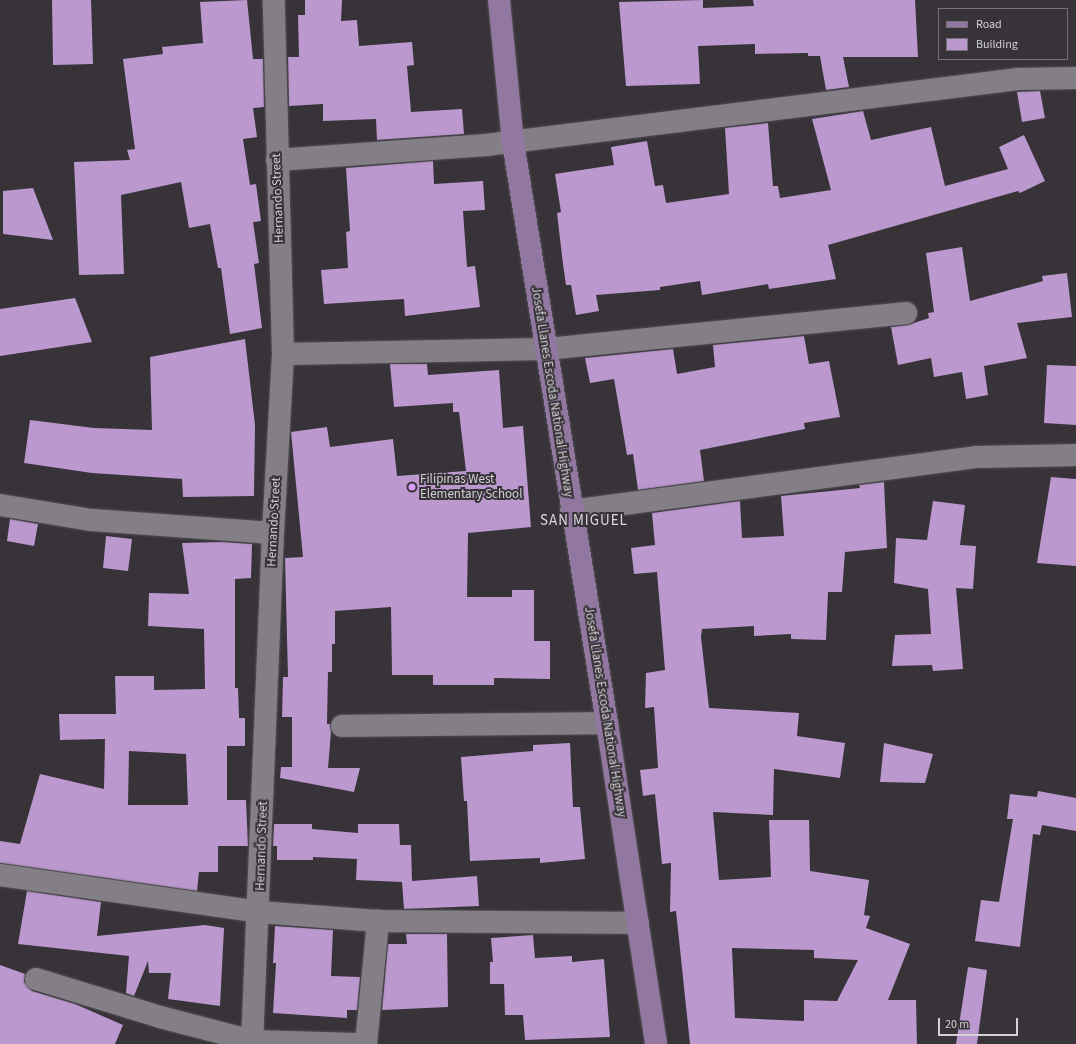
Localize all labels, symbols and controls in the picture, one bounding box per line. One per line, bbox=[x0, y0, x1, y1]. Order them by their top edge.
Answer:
legend bbox=[938, 8, 1068, 60]
text: Road bbox=[976, 16, 1002, 33]
text: Building bbox=[976, 36, 1018, 53]
street label: Hernando Street bbox=[269, 153, 287, 243]
street label: Josefa Llanes Escoda National Highway bbox=[528, 286, 576, 498]
place label: Filipinas West Elementary School bbox=[420, 472, 522, 503]
street label: Hernando Street bbox=[264, 477, 284, 567]
marker: Filipinas West Elementary School bbox=[407, 482, 417, 492]
district label: SAN MIGUEL bbox=[540, 512, 628, 530]
street label: Josefa Llanes Escoda National Highway bbox=[581, 606, 629, 818]
street label: Hernando Street bbox=[253, 801, 271, 891]
scale bar bbox=[940, 1010, 1020, 1036]
text: 20 m bbox=[945, 1016, 969, 1033]

